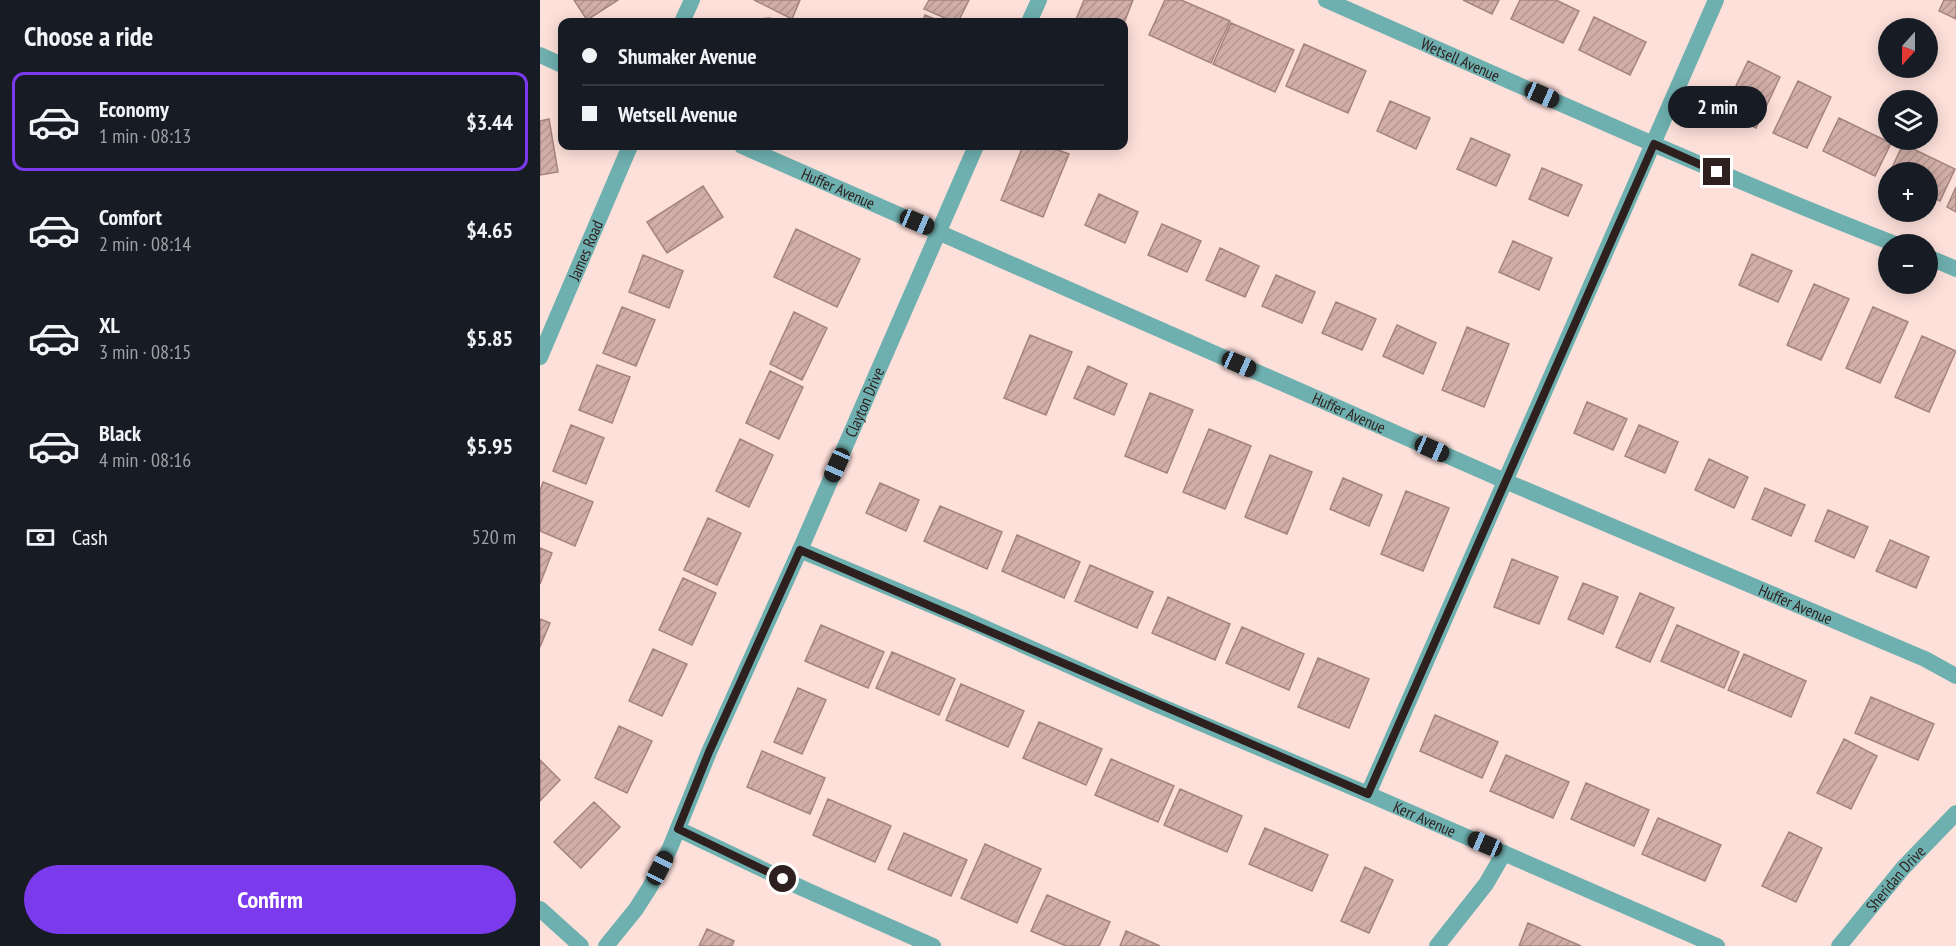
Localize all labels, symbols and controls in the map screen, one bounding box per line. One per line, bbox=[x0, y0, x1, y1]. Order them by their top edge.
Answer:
north arrow bbox=[1878, 18, 1938, 78]
map controls bbox=[1878, 18, 1938, 294]
text: Choose a ride bbox=[24, 19, 153, 53]
street label: Wetsell Avenue bbox=[1418, 33, 1503, 86]
text: Shumaker Avenue bbox=[618, 42, 757, 70]
car bbox=[1522, 79, 1562, 111]
callout: 2 min bbox=[1668, 85, 1766, 127]
button: layers bbox=[1878, 90, 1938, 150]
text: 2 min bbox=[1697, 94, 1738, 120]
icon: car bbox=[27, 95, 81, 149]
text: Economy bbox=[99, 95, 169, 123]
text: Wetsell Avenue bbox=[618, 100, 737, 128]
text: $3.44 bbox=[466, 108, 513, 136]
text: 1 min · 08:13 bbox=[99, 123, 191, 149]
route end bbox=[1703, 158, 1730, 185]
button: + bbox=[1878, 162, 1938, 222]
street label: Huffer Avenue bbox=[798, 163, 878, 213]
icon: car bbox=[27, 203, 81, 257]
text: Comfort bbox=[99, 203, 162, 231]
car bbox=[897, 207, 937, 237]
text: $4.65 bbox=[466, 216, 513, 244]
street label: James Road bbox=[563, 217, 607, 284]
text: 2 min · 08:14 bbox=[99, 231, 191, 257]
button: − bbox=[1878, 234, 1938, 294]
icon: car bbox=[27, 311, 81, 365]
text: XL bbox=[99, 311, 120, 339]
text: $5.85 bbox=[466, 324, 513, 352]
text: 3 min · 08:15 bbox=[99, 339, 191, 365]
car bbox=[1219, 348, 1259, 380]
street label: Clayton Drive bbox=[840, 364, 888, 440]
street label: Huffer Avenue bbox=[1309, 388, 1389, 437]
icon: car bbox=[27, 419, 81, 473]
text: Black bbox=[99, 419, 141, 447]
text: $5.95 bbox=[466, 432, 513, 460]
car bbox=[1412, 433, 1452, 465]
car bbox=[821, 445, 853, 485]
text: 4 min · 08:16 bbox=[99, 447, 191, 473]
icon: cash bbox=[24, 521, 57, 554]
text: Cash bbox=[72, 523, 108, 551]
text: 520 m bbox=[472, 524, 516, 550]
street label: Huffer Avenue bbox=[1756, 580, 1836, 629]
street label: Kerr Avenue bbox=[1390, 796, 1459, 841]
car bbox=[1465, 829, 1505, 859]
street label: Sheridan Drive bbox=[1861, 841, 1929, 916]
car bbox=[644, 848, 676, 888]
button: Confirm bbox=[24, 865, 516, 934]
route start bbox=[769, 865, 796, 892]

